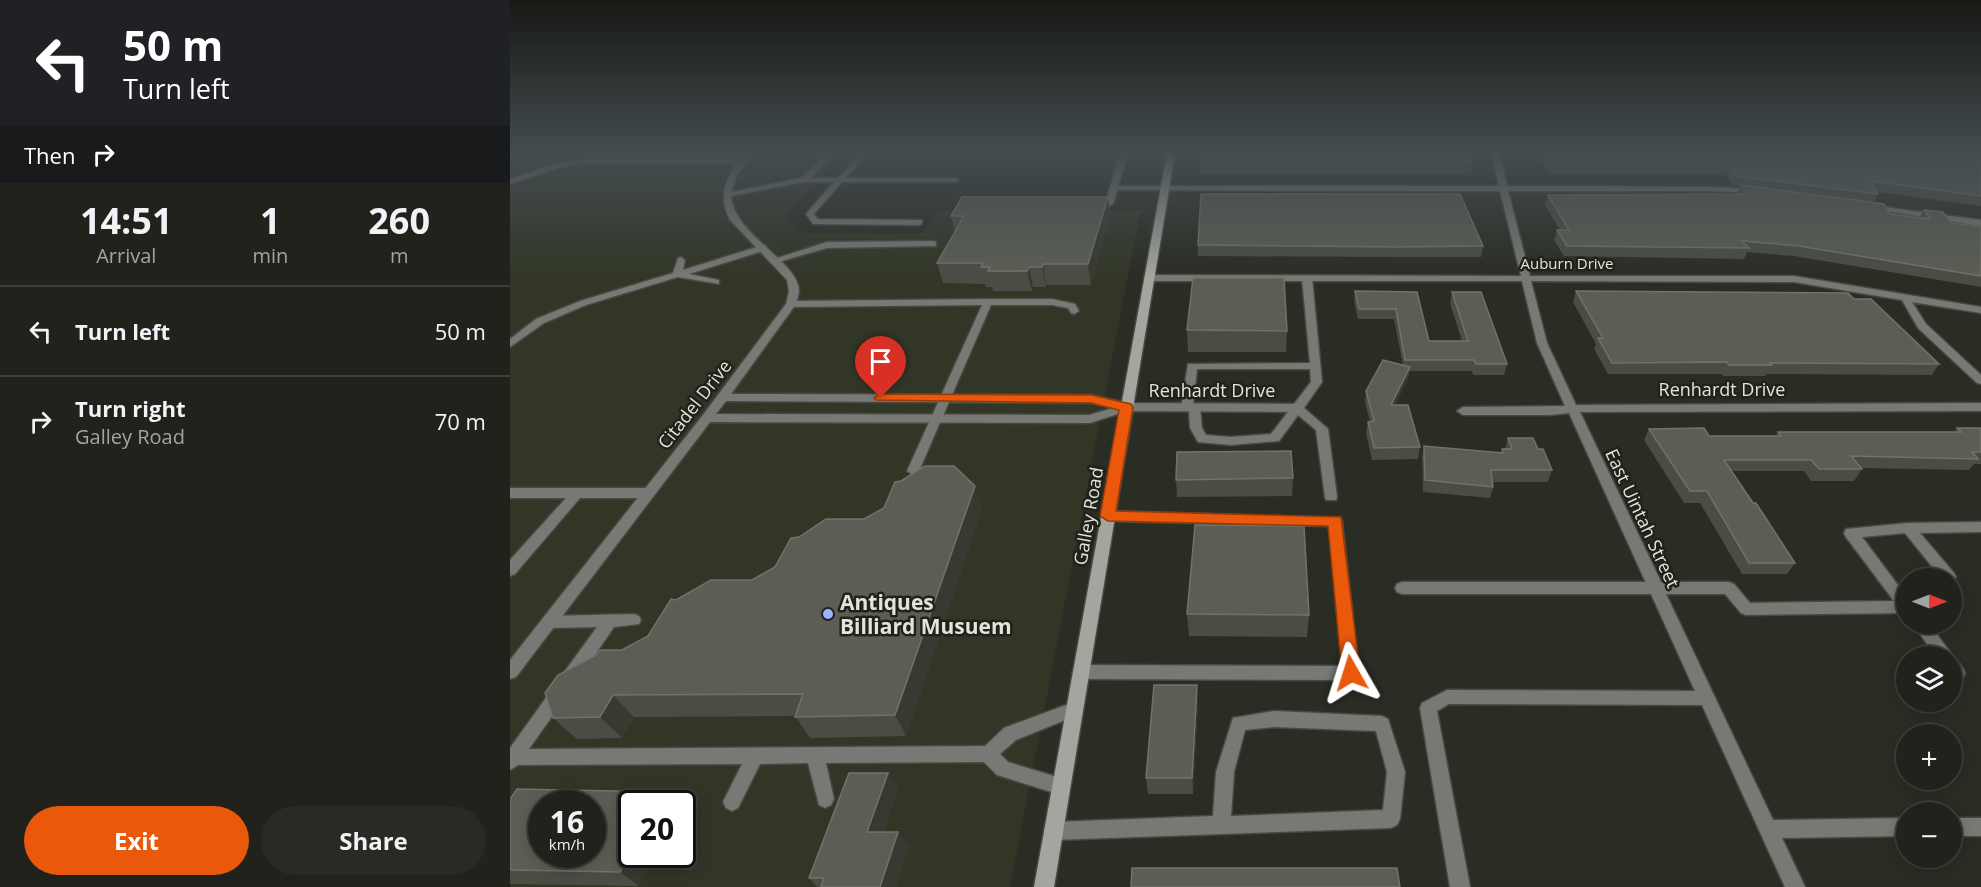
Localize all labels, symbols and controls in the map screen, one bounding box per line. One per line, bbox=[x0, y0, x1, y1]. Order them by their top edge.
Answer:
text: 50 m bbox=[123, 16, 223, 73]
icon: left bbox=[24, 24, 102, 102]
text: Turn left bbox=[123, 70, 230, 107]
icon: right bbox=[87, 138, 120, 171]
text: Then bbox=[24, 140, 75, 170]
text: 14:51 bbox=[80, 196, 173, 245]
text: 1 bbox=[260, 196, 281, 245]
text: 260 bbox=[368, 196, 430, 245]
text: Arrival bbox=[96, 242, 156, 269]
text: min bbox=[252, 242, 288, 269]
text: m bbox=[390, 242, 408, 269]
street label: Auburn Drive bbox=[1520, 253, 1614, 273]
icon: left bbox=[24, 315, 57, 348]
text: Turn left bbox=[75, 316, 170, 346]
text: 50 m bbox=[435, 316, 486, 346]
pin bbox=[855, 336, 906, 398]
icon: arrive bbox=[864, 345, 897, 378]
street label: Citadel Drive bbox=[652, 355, 736, 453]
street label: Renhardt Drive bbox=[1659, 377, 1785, 401]
street label: Renhardt Drive bbox=[1149, 378, 1275, 402]
text: Turn right bbox=[75, 393, 186, 423]
icon: right bbox=[24, 405, 57, 438]
text: 70 m bbox=[435, 406, 486, 436]
text: Galley Road bbox=[75, 423, 185, 450]
street label: East Uintah Street bbox=[1600, 445, 1686, 591]
street label: Galley Road bbox=[1068, 465, 1108, 567]
north arrow bbox=[1896, 568, 1962, 634]
map controls bbox=[1896, 568, 1962, 868]
place label: Antiques Billiard Musuem bbox=[840, 588, 1012, 640]
marker: Antiques Billiard Musuem bbox=[821, 607, 835, 621]
position arrow bbox=[1319, 641, 1383, 705]
button: layers bbox=[1896, 646, 1962, 712]
button: + bbox=[1896, 724, 1962, 790]
speed limit sign: 20 bbox=[618, 790, 696, 868]
text: 16 bbox=[550, 801, 584, 842]
button: − bbox=[1896, 802, 1962, 868]
button: Exit bbox=[24, 806, 249, 875]
button: Share bbox=[261, 806, 486, 875]
text: km/h bbox=[549, 834, 585, 854]

